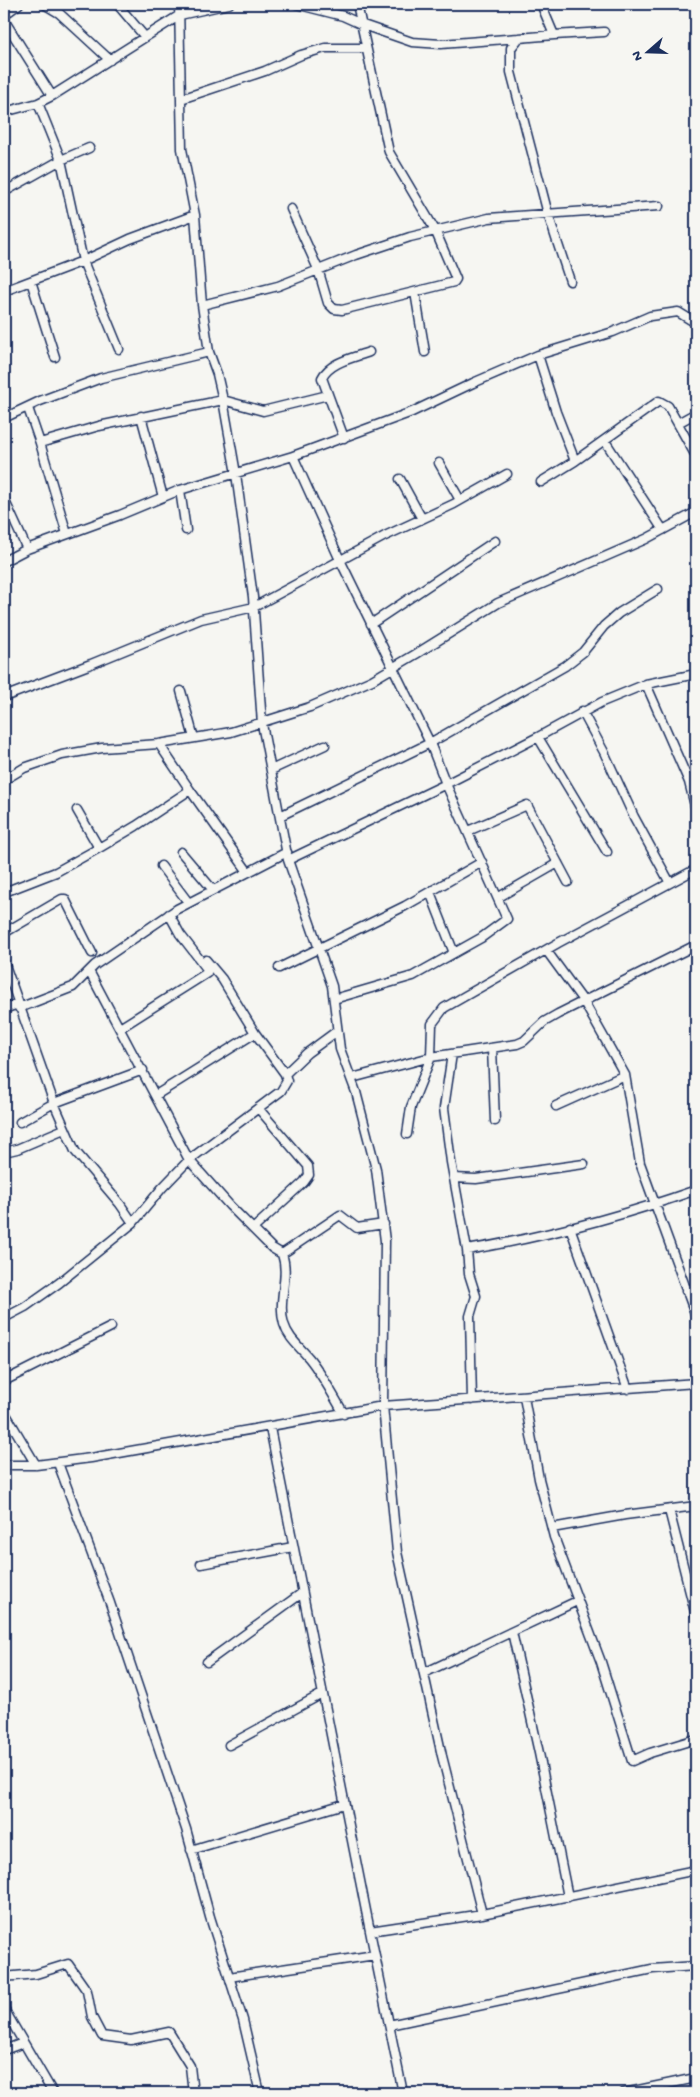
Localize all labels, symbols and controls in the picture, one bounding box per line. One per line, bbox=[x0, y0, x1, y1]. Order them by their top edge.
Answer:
north arrow bbox=[622, 28, 672, 78]
text: N bbox=[629, 48, 648, 63]

